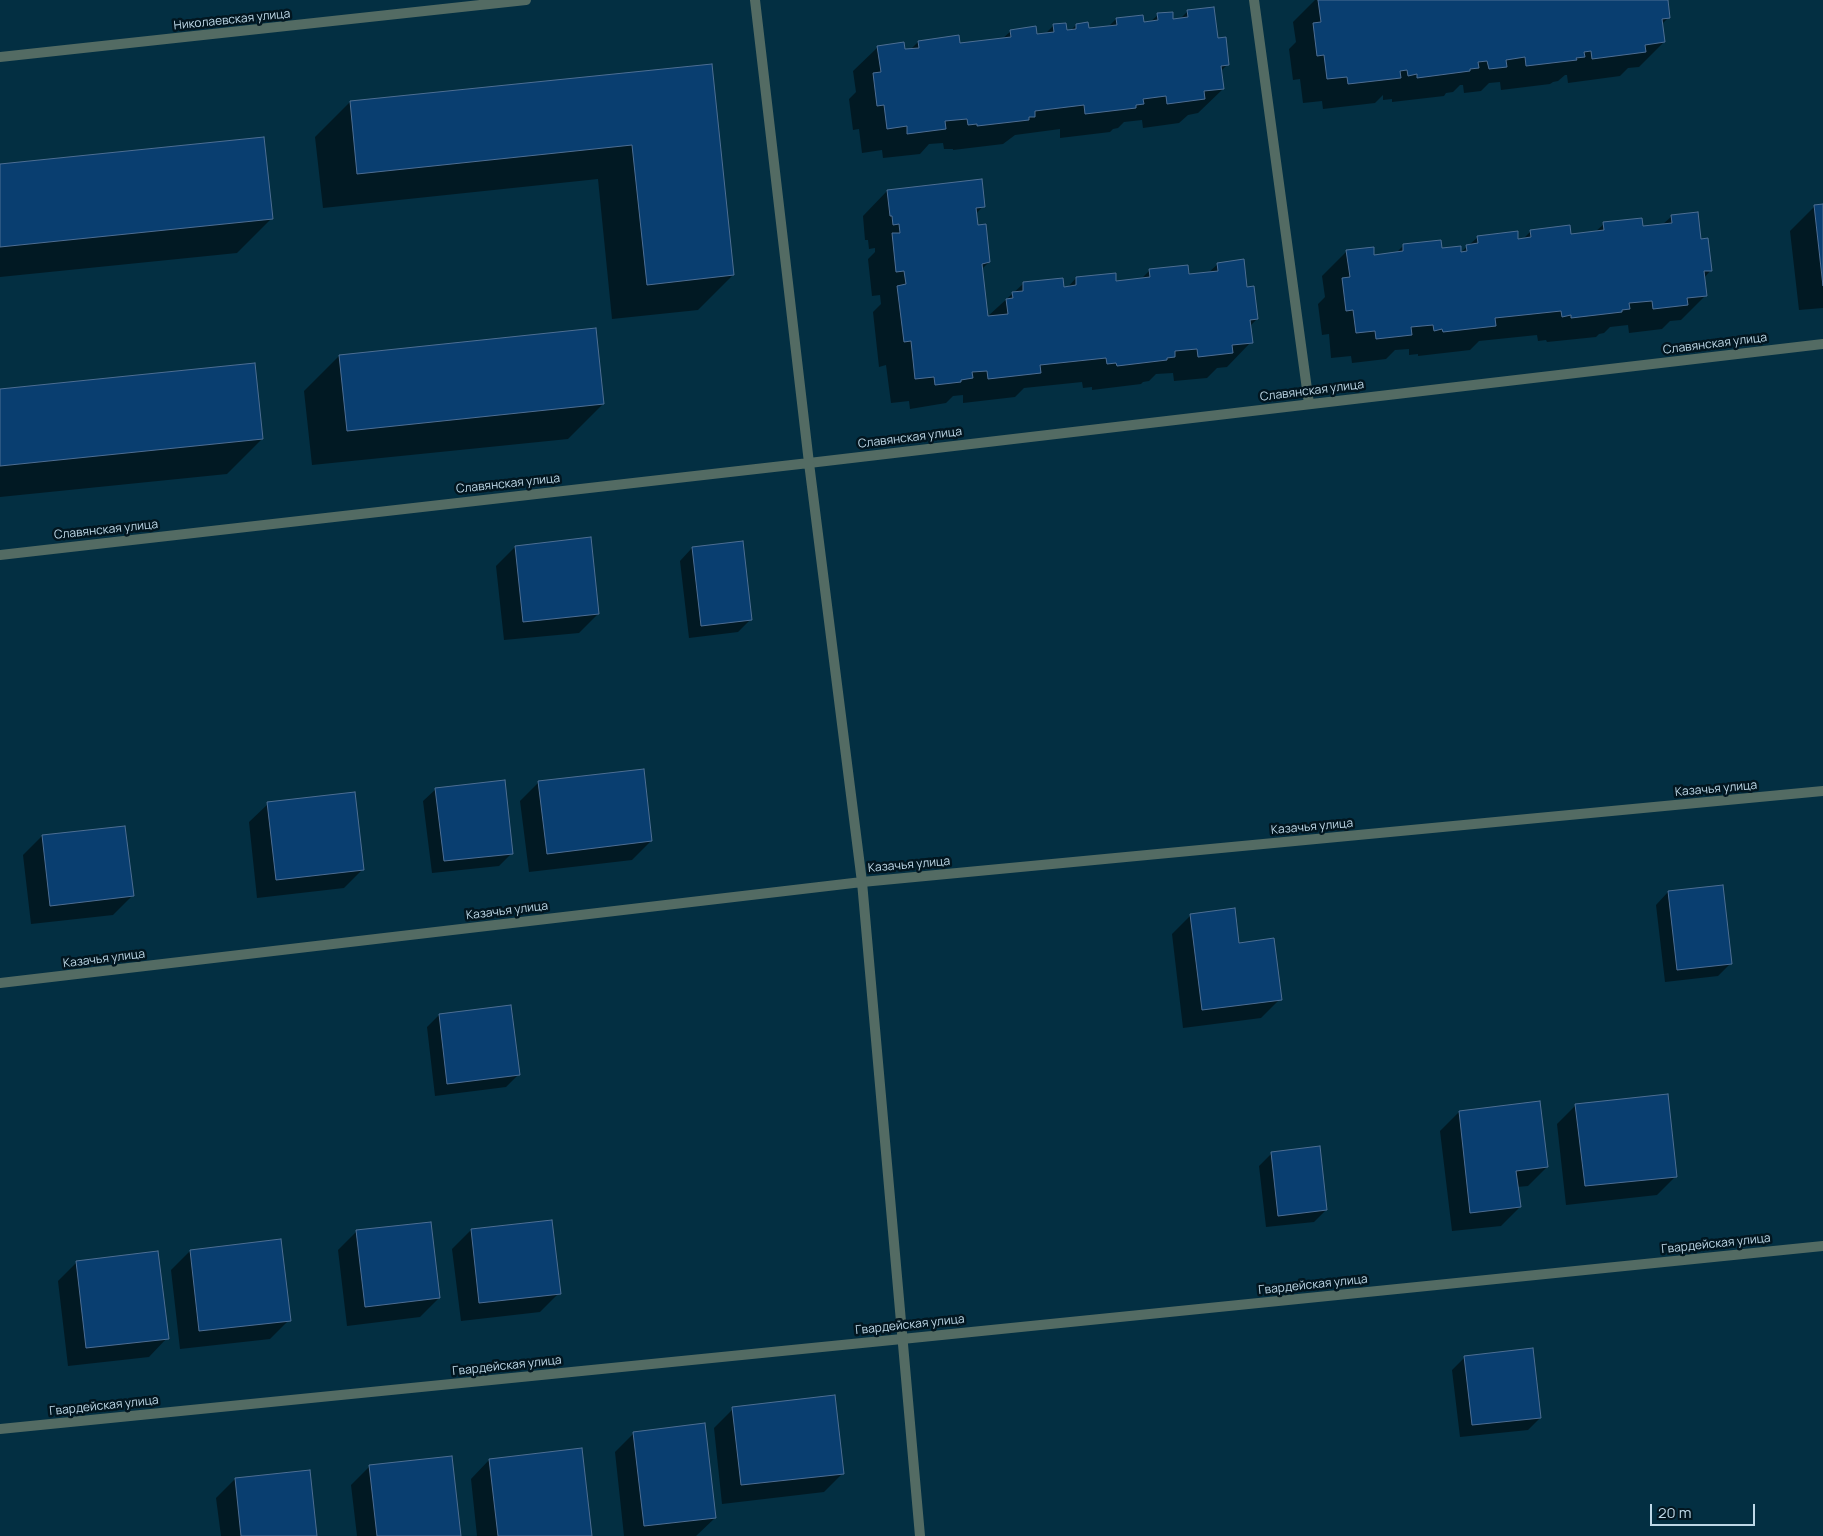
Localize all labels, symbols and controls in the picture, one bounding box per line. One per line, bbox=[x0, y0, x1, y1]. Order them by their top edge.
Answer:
street label: Николаевская улица bbox=[173, 7, 291, 33]
street label: Славянская улица bbox=[1662, 330, 1768, 358]
street label: Славянская улица bbox=[1259, 377, 1365, 405]
street label: Славянская улица bbox=[857, 424, 963, 452]
street label: Славянская улица bbox=[455, 471, 561, 497]
street label: Славянская улица bbox=[53, 517, 159, 543]
street label: Казачья улица bbox=[1674, 778, 1758, 800]
street label: Казачья улица bbox=[1270, 816, 1354, 838]
street label: Казачья улица bbox=[867, 854, 951, 876]
street label: Казачья улица bbox=[465, 899, 549, 923]
street label: Казачья улица bbox=[62, 947, 146, 971]
street label: Гвардейская улица bbox=[1661, 1231, 1771, 1257]
street label: Гвардейская улица bbox=[1258, 1272, 1368, 1298]
street label: Гвардейская улица bbox=[855, 1312, 965, 1338]
street label: Гвардейская улица bbox=[452, 1353, 562, 1379]
street label: Гвардейская улица bbox=[49, 1393, 159, 1419]
scale bar bbox=[1653, 1494, 1758, 1526]
text: 20 m bbox=[1658, 1502, 1691, 1523]

